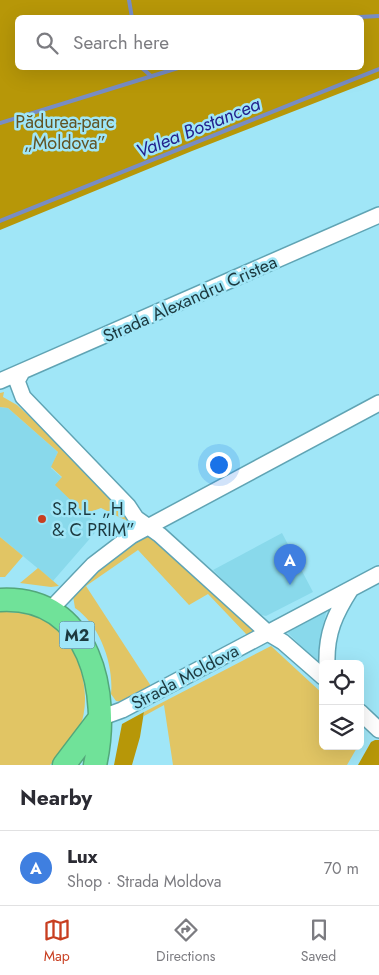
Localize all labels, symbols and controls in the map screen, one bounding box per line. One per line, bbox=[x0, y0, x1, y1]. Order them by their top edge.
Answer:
search box bbox=[15, 15, 364, 70]
icon: search bbox=[33, 29, 61, 57]
text: Search here bbox=[73, 29, 169, 56]
water label: Valea Bostancea bbox=[132, 90, 265, 165]
park label: Pădurea-parc „Moldova” bbox=[15, 109, 115, 156]
street label: Strada Alexandru Cristea bbox=[99, 249, 281, 349]
your location bbox=[206, 452, 232, 478]
place label: S.R.L. „H & C PRIM” bbox=[52, 496, 135, 543]
marker: S.R.L. „H & C PRIM” bbox=[36, 513, 48, 525]
pin: A bbox=[274, 544, 306, 585]
road number: M2 bbox=[60, 622, 94, 648]
street label: Strada Moldova bbox=[127, 638, 243, 716]
map controls bbox=[319, 660, 364, 750]
button: locate bbox=[319, 660, 364, 705]
button: layers bbox=[319, 705, 364, 750]
text: Nearby bbox=[20, 783, 92, 813]
text: Lux bbox=[67, 843, 98, 870]
text: A bbox=[30, 857, 42, 880]
text: 70 m bbox=[324, 857, 359, 880]
text: Shop · Strada Moldova bbox=[67, 870, 222, 893]
tab: Map bbox=[43, 916, 71, 966]
tab: Directions bbox=[156, 916, 215, 966]
tab: Saved bbox=[301, 916, 336, 966]

